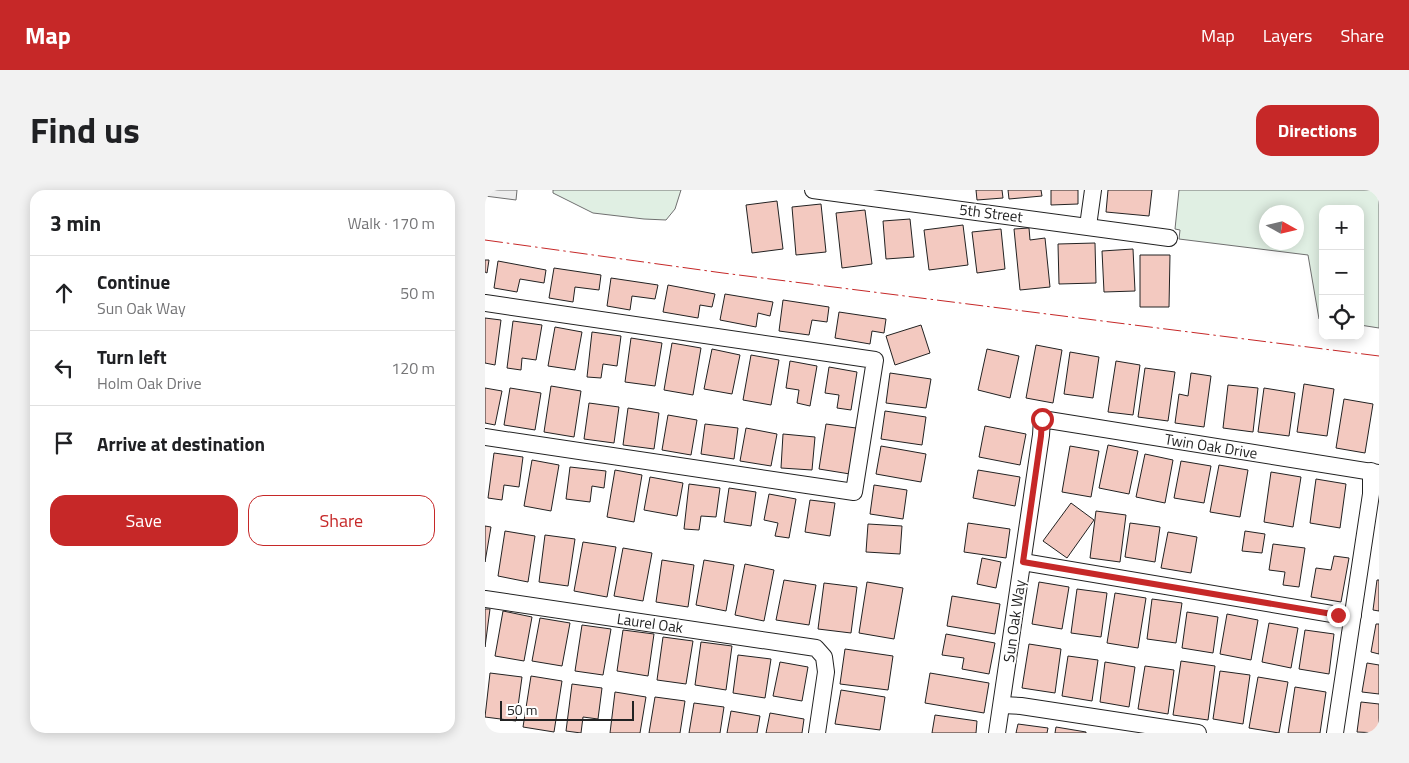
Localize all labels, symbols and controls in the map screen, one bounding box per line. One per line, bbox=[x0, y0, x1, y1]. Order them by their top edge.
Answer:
text: Map bbox=[25, 17, 71, 53]
text: Map bbox=[1201, 22, 1235, 49]
text: Layers bbox=[1263, 22, 1312, 49]
text: Share bbox=[1340, 22, 1384, 49]
text: Find us bbox=[30, 103, 140, 157]
button: Directions bbox=[1256, 105, 1379, 156]
street label: 5th Street bbox=[958, 198, 1025, 228]
north arrow bbox=[1259, 205, 1304, 250]
map controls bbox=[1319, 205, 1364, 340]
button: + bbox=[1319, 205, 1364, 250]
text: 3 min bbox=[50, 207, 101, 239]
text: Walk · 170 m bbox=[347, 211, 435, 235]
button: − bbox=[1319, 250, 1364, 295]
text: Continue bbox=[97, 267, 170, 296]
icon: ahead bbox=[50, 279, 78, 307]
text: 50 m bbox=[400, 281, 435, 305]
button: locate bbox=[1319, 295, 1364, 340]
text: Sun Oak Way bbox=[97, 296, 186, 320]
text: Turn left bbox=[97, 342, 167, 371]
icon: left bbox=[50, 354, 78, 382]
text: 120 m bbox=[391, 356, 435, 380]
text: Holm Oak Drive bbox=[97, 371, 202, 395]
route start bbox=[1031, 408, 1054, 431]
street label: Twin Oak Drive bbox=[1163, 427, 1259, 465]
icon: arrive bbox=[50, 429, 78, 457]
text: Arrive at destination bbox=[97, 429, 265, 458]
button: Save bbox=[50, 495, 238, 546]
button: Share bbox=[248, 495, 435, 546]
street label: Sun Oak Way bbox=[997, 578, 1031, 664]
route end bbox=[1327, 604, 1350, 627]
street label: Laurel Oak bbox=[615, 607, 685, 639]
scale bar bbox=[500, 698, 634, 721]
text: 50 m bbox=[507, 699, 537, 720]

